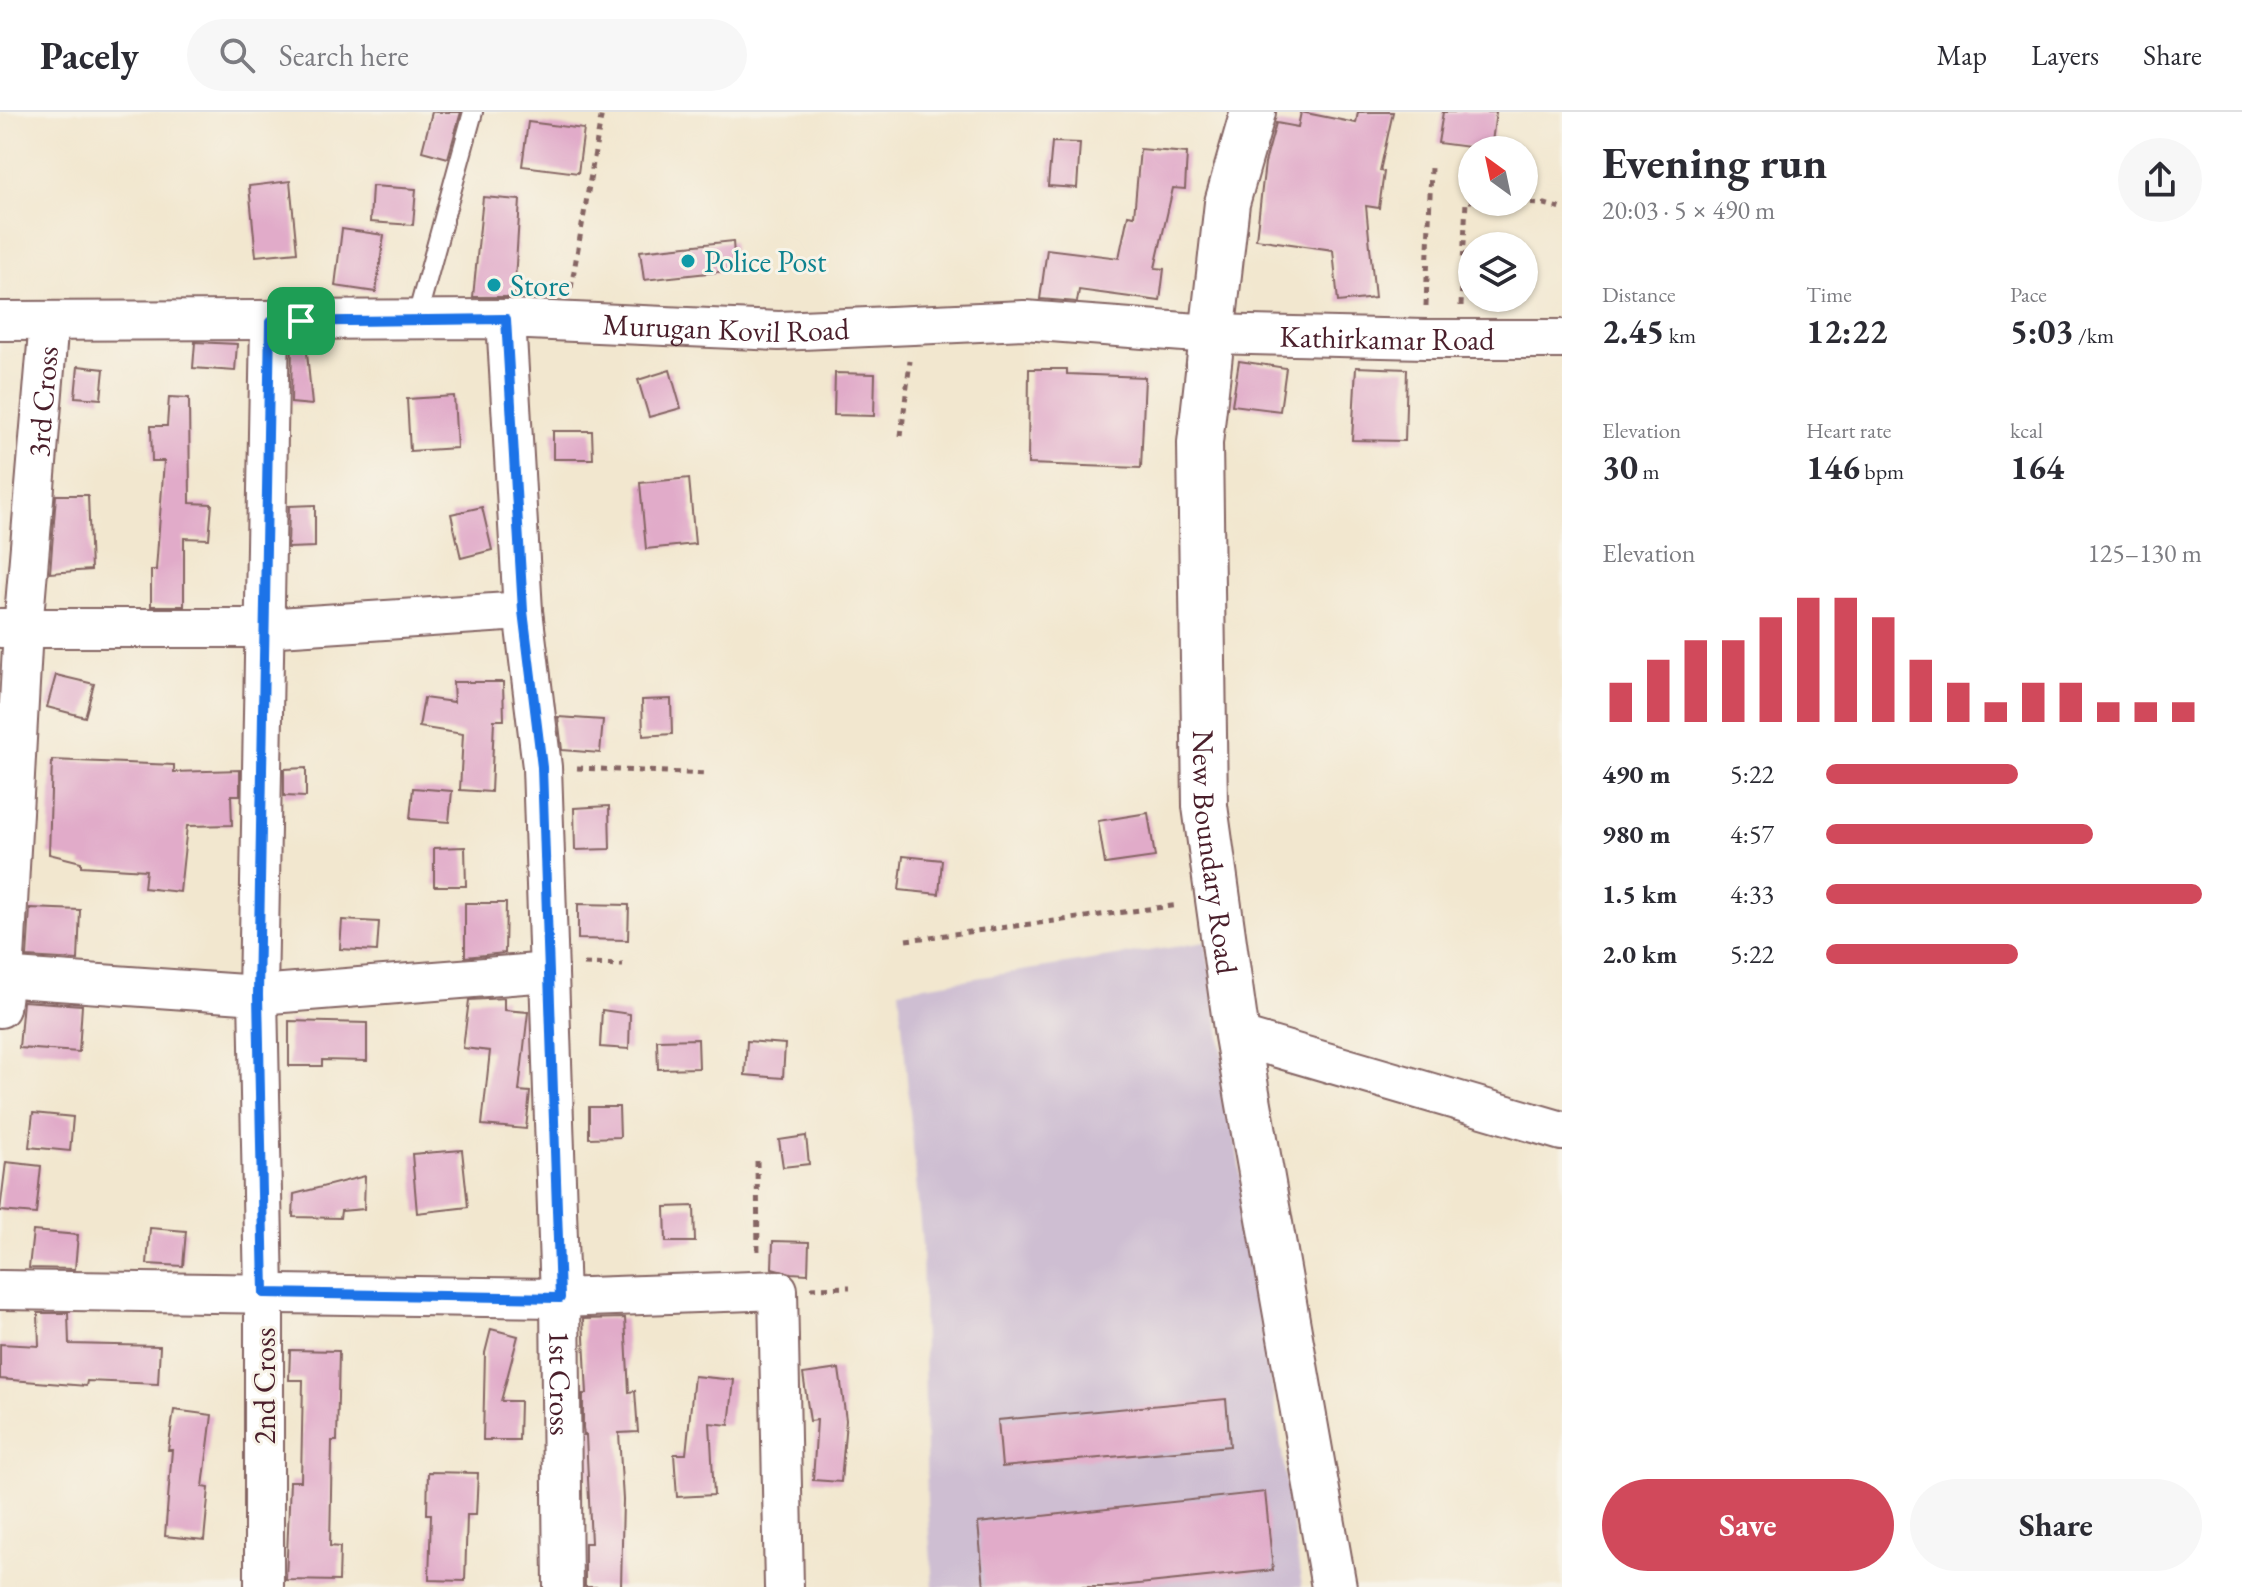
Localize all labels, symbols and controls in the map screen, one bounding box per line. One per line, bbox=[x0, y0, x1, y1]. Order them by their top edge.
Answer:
search box bbox=[187, 19, 747, 91]
text: Pacely bbox=[40, 31, 139, 80]
icon: search bbox=[215, 33, 259, 77]
text: Search here bbox=[279, 36, 409, 75]
text: Map bbox=[1937, 37, 1987, 73]
text: Layers bbox=[2031, 37, 2099, 73]
text: Share bbox=[2143, 37, 2202, 73]
text: Evening run bbox=[1602, 134, 1827, 191]
north arrow bbox=[1458, 136, 1538, 216]
map controls bbox=[1458, 136, 1538, 312]
button: share bbox=[2118, 138, 2202, 222]
text: 20:03 · 5 × 490 m bbox=[1602, 193, 1775, 227]
button: layers bbox=[1458, 232, 1538, 312]
place label: Police Post bbox=[704, 242, 827, 281]
marker: Police Post bbox=[679, 252, 697, 270]
place label: Store bbox=[510, 266, 570, 305]
marker: Store bbox=[485, 276, 503, 294]
text: Distance bbox=[1602, 280, 1675, 309]
text: Time bbox=[1806, 280, 1852, 309]
text: Pace bbox=[2010, 280, 2047, 309]
pin bbox=[267, 287, 335, 355]
icon: arrive bbox=[279, 299, 323, 343]
street label: Murugan Kovil Road bbox=[602, 304, 851, 351]
text: 2.45 bbox=[1602, 309, 1664, 353]
text: 12:22 bbox=[1806, 309, 1888, 353]
text: 5:03 bbox=[2010, 309, 2074, 353]
street label: Kathirkamar Road bbox=[1279, 316, 1495, 359]
text: km bbox=[1664, 321, 1696, 350]
text: /km bbox=[2074, 321, 2114, 350]
street label: 3rd Cross bbox=[18, 345, 66, 459]
text: Elevation bbox=[1602, 416, 1681, 445]
text: Heart rate bbox=[1806, 416, 1891, 445]
text: kcal bbox=[2010, 416, 2043, 445]
text: 30 bbox=[1602, 445, 1638, 489]
text: 146 bbox=[1806, 445, 1860, 489]
text: 164 bbox=[2010, 445, 2064, 489]
text: m bbox=[1638, 457, 1660, 486]
text: bpm bbox=[1860, 457, 1904, 486]
text: Elevation bbox=[1602, 536, 1696, 570]
text: 125–130 m bbox=[2087, 536, 2202, 570]
street label: New Boundary Road bbox=[1184, 730, 1248, 977]
text: 490 m bbox=[1602, 757, 1670, 791]
text: 5:22 bbox=[1730, 757, 1774, 791]
text: 980 m bbox=[1602, 817, 1670, 851]
text: 4:57 bbox=[1730, 817, 1774, 851]
text: 1.5 km bbox=[1602, 877, 1677, 911]
text: 4:33 bbox=[1730, 877, 1774, 911]
text: 2.0 km bbox=[1602, 937, 1677, 971]
text: 5:22 bbox=[1730, 937, 1774, 971]
street label: 2nd Cross bbox=[245, 1328, 284, 1444]
street label: 1st Cross bbox=[541, 1330, 581, 1436]
button: Save bbox=[1602, 1479, 1894, 1571]
button: Share bbox=[1910, 1479, 2202, 1571]

